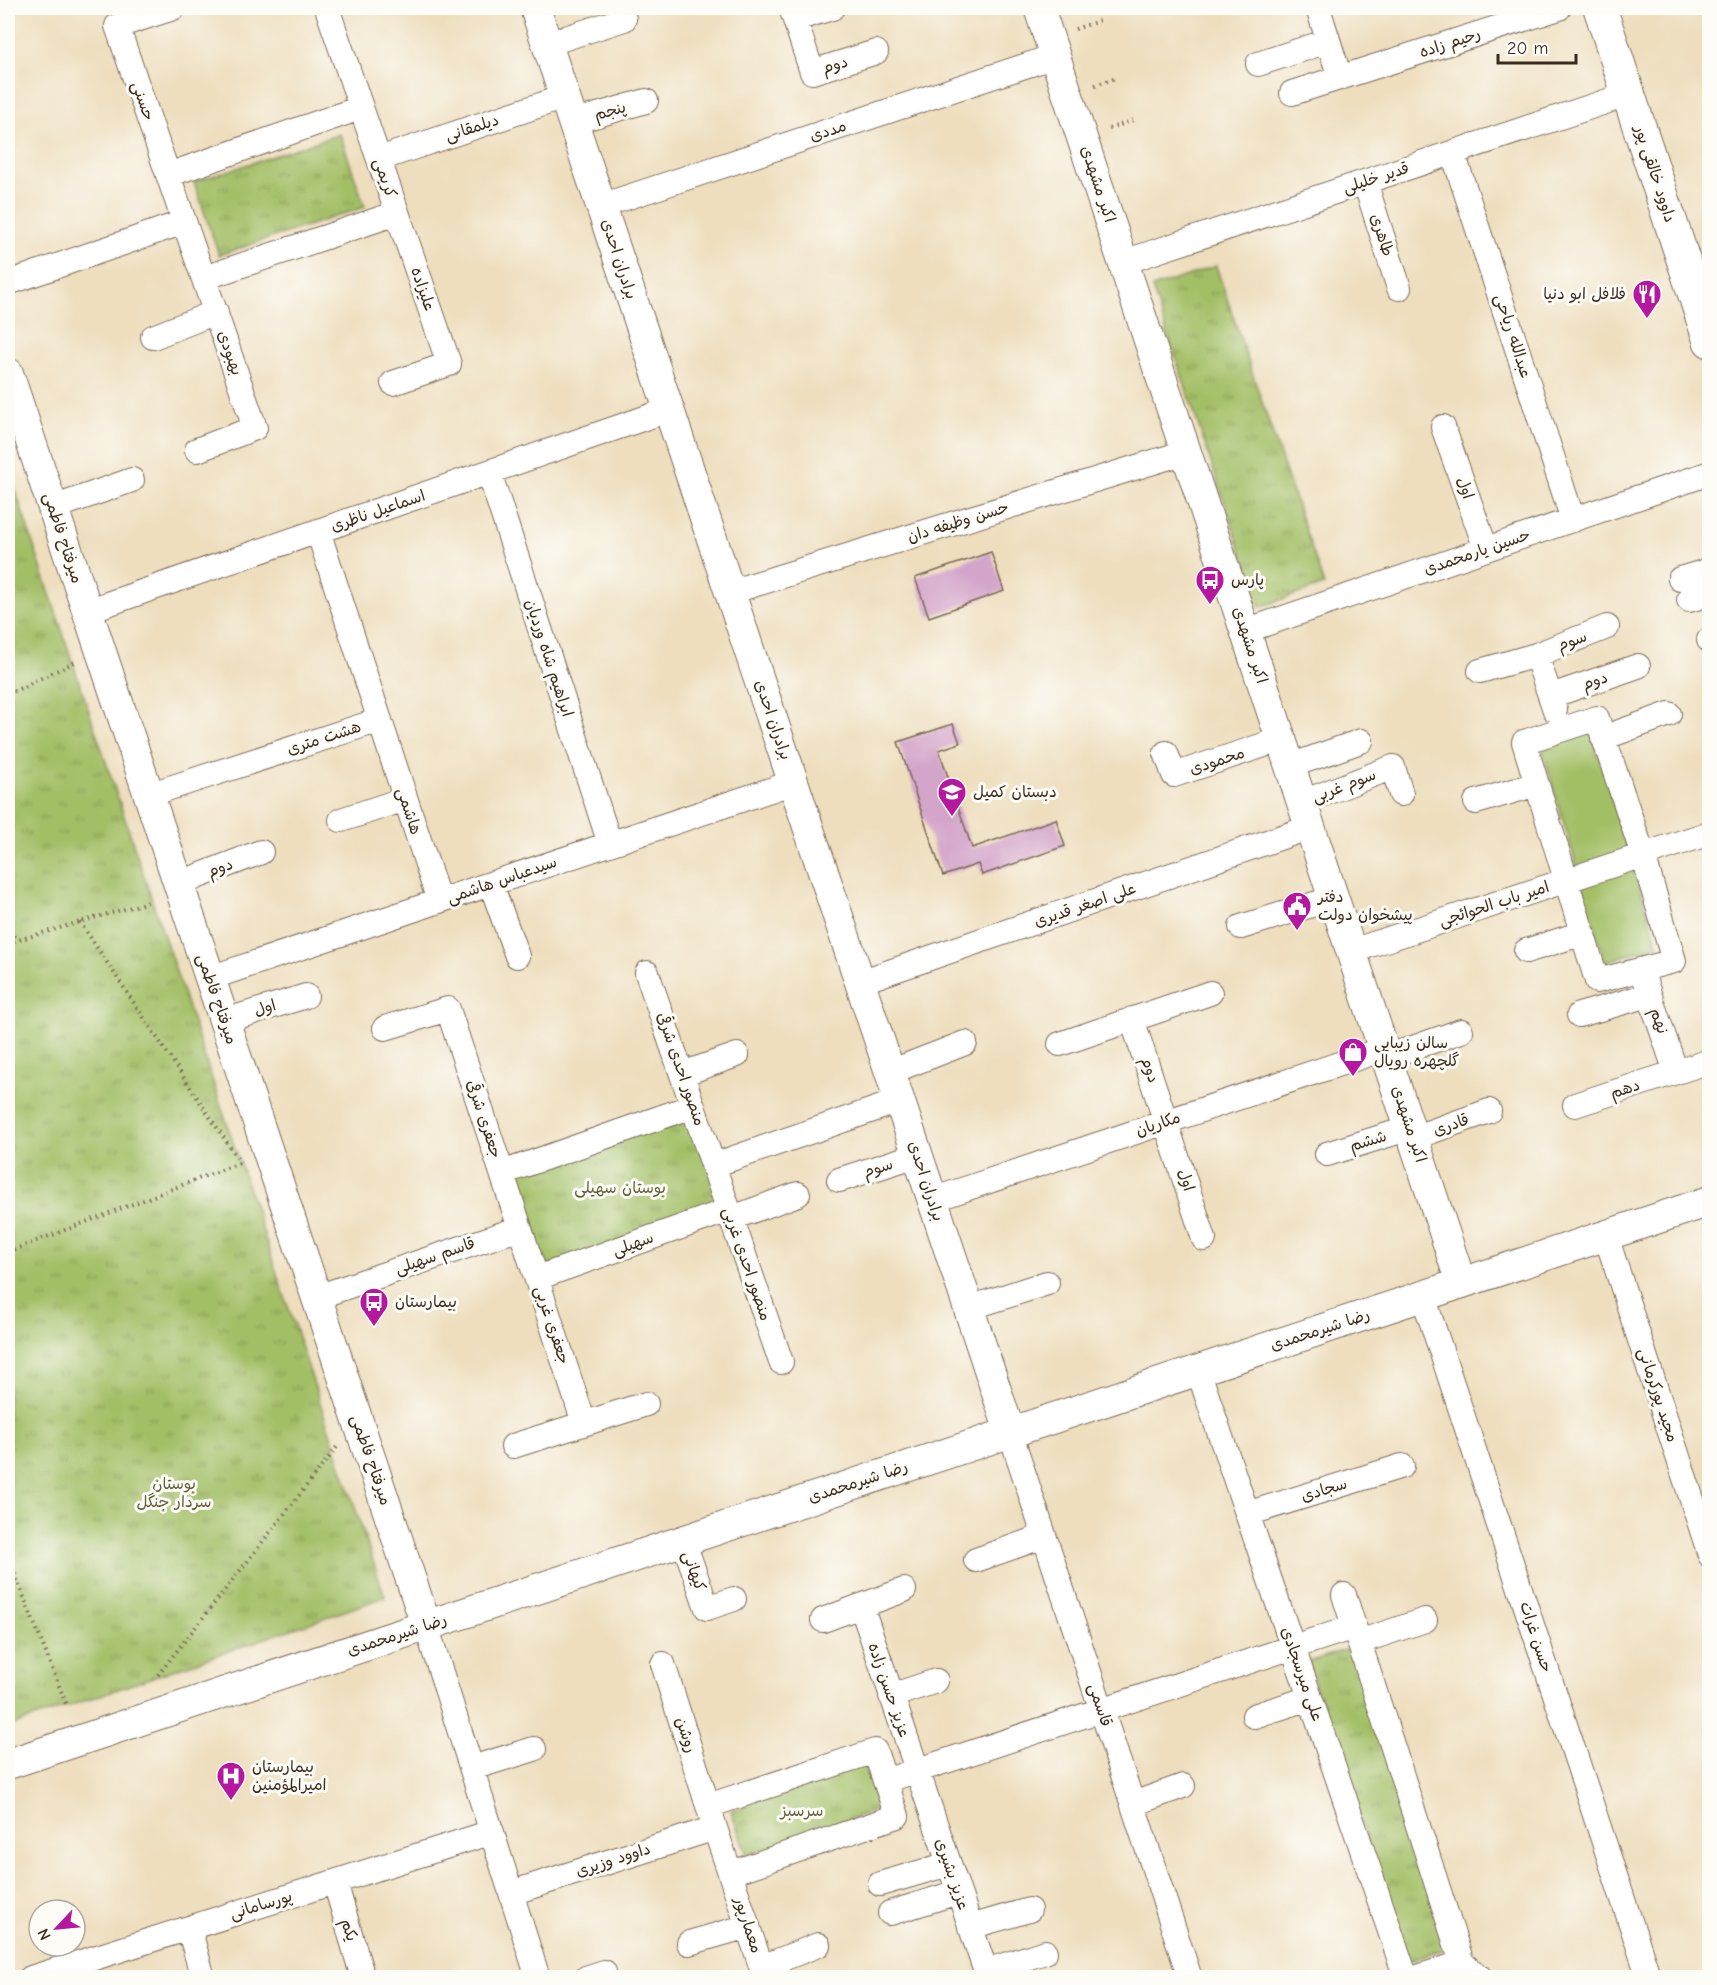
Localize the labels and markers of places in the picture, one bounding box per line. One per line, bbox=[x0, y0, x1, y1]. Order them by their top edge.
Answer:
restaurant icon: فلافل ابو دنیا bbox=[1631, 278, 1663, 320]
place label: فلافل ابو دنیا bbox=[1543, 285, 1626, 304]
bus stop icon: پارس bbox=[1194, 564, 1226, 606]
place label: پارس bbox=[1231, 571, 1264, 590]
school or university icon: دبستان کمیل bbox=[936, 776, 968, 818]
place label: دبستان کمیل bbox=[973, 783, 1057, 801]
place label: دفتر پیشخوان دولت bbox=[1316, 888, 1413, 925]
public building icon: دفتر پیشخوان دولت bbox=[1281, 890, 1313, 932]
place label: سالن زیبایی گلچهره رویال bbox=[1374, 1034, 1460, 1071]
shop icon: سالن زیبایی گلچهره رویال bbox=[1337, 1036, 1369, 1078]
bus stop icon: بیمارستان bbox=[358, 1286, 390, 1328]
place label: بیمارستان bbox=[395, 1293, 457, 1311]
place label: بیمارستان امیرالمؤمنین bbox=[252, 1758, 326, 1795]
hospital icon: بیمارستان امیرالمؤمنین bbox=[215, 1760, 247, 1802]

